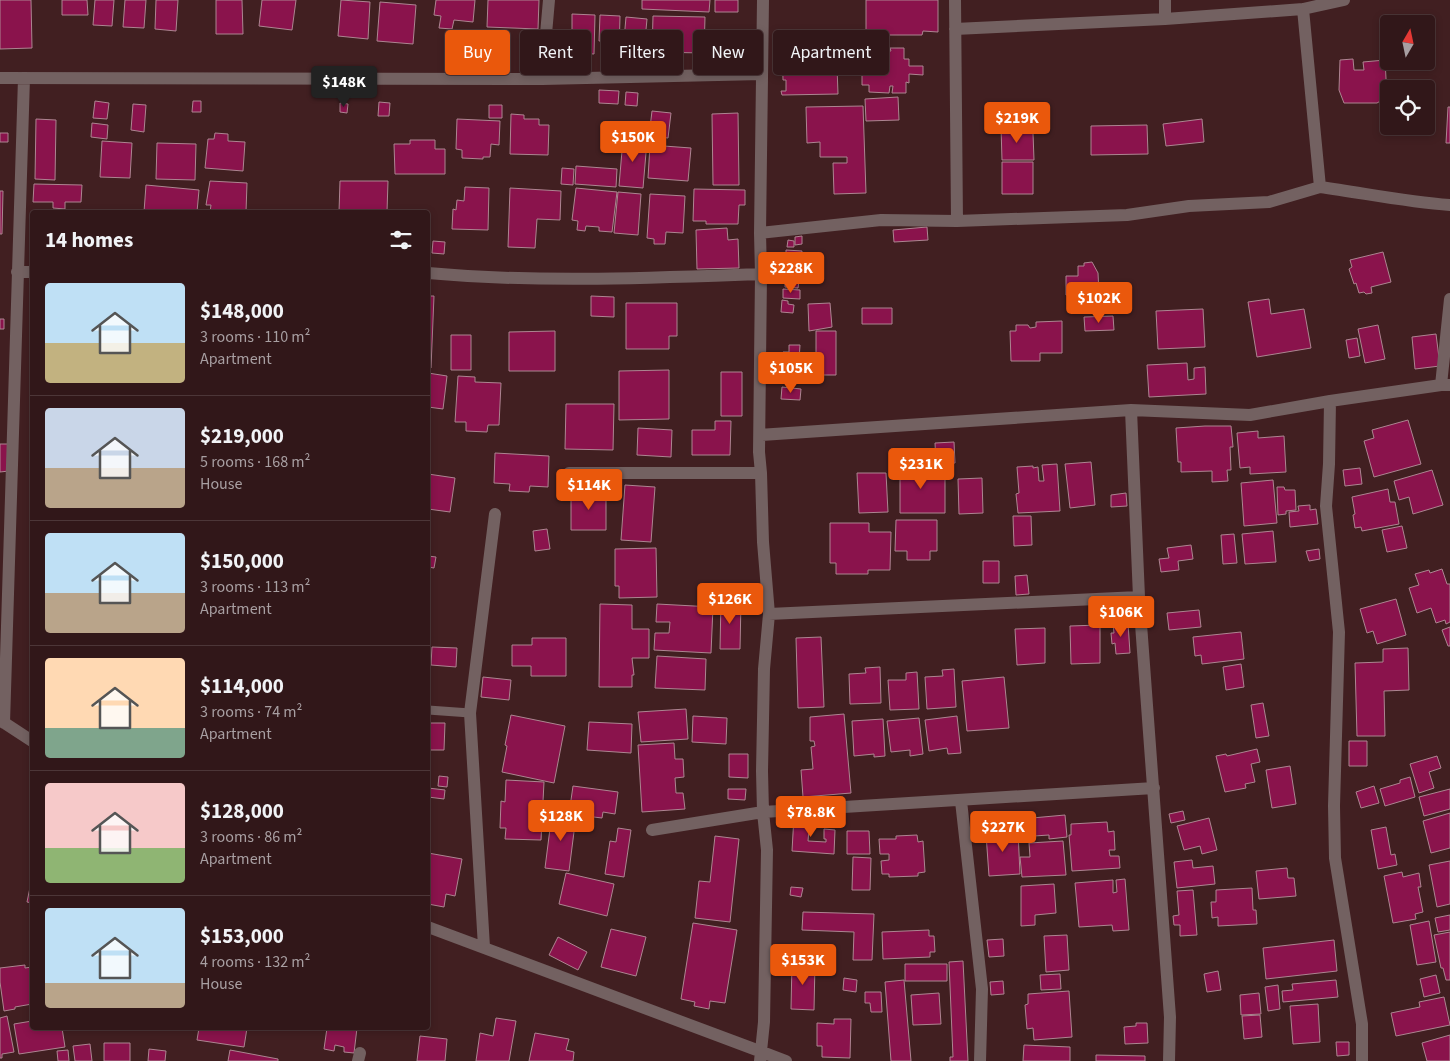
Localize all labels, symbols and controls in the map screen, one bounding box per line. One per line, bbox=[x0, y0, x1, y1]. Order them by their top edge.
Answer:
north arrow bbox=[1380, 15, 1435, 70]
map controls bbox=[1380, 15, 1435, 135]
chip: Buy bbox=[445, 30, 510, 75]
chip: Rent bbox=[520, 30, 591, 75]
chip: Filters bbox=[601, 30, 683, 75]
chip: New bbox=[693, 30, 763, 75]
chip: Apartment bbox=[773, 30, 889, 75]
pin: $148K bbox=[309, 66, 379, 108]
text: $148K bbox=[322, 71, 366, 93]
button: locate bbox=[1380, 80, 1435, 135]
pin: $219K bbox=[982, 102, 1052, 144]
text: $219K bbox=[995, 107, 1039, 129]
pin: $150K bbox=[598, 120, 668, 163]
text: $150K bbox=[611, 126, 655, 148]
text: 14 homes bbox=[45, 225, 133, 255]
icon: filters bbox=[387, 226, 415, 254]
pin: $228K bbox=[756, 252, 826, 294]
text: $228K bbox=[769, 257, 813, 279]
pin: $102K bbox=[1064, 282, 1134, 324]
text: $102K bbox=[1077, 287, 1121, 309]
text: $148,000 bbox=[200, 296, 284, 326]
icon: home bbox=[85, 303, 145, 363]
text: 3 rooms · 110 m² bbox=[200, 326, 310, 348]
text: Apartment bbox=[200, 348, 272, 370]
pin: $105K bbox=[756, 352, 826, 394]
text: $105K bbox=[769, 357, 813, 379]
text: $219,000 bbox=[200, 421, 284, 451]
icon: home bbox=[85, 428, 145, 488]
pin: $231K bbox=[886, 448, 956, 490]
text: 5 rooms · 168 m² bbox=[200, 451, 310, 473]
text: $231K bbox=[899, 453, 943, 475]
pin: $114K bbox=[554, 468, 624, 511]
text: House bbox=[200, 473, 242, 495]
text: $114K bbox=[567, 474, 611, 496]
text: $150,000 bbox=[200, 546, 284, 576]
icon: home bbox=[85, 553, 145, 613]
text: 3 rooms · 113 m² bbox=[200, 576, 310, 598]
pin: $126K bbox=[695, 582, 765, 625]
text: $126K bbox=[708, 588, 752, 610]
pin: $106K bbox=[1086, 596, 1156, 638]
text: Apartment bbox=[200, 598, 272, 620]
text: $106K bbox=[1099, 601, 1143, 623]
text: $114,000 bbox=[200, 671, 284, 701]
icon: home bbox=[85, 678, 145, 738]
text: 3 rooms · 74 m² bbox=[200, 701, 302, 723]
text: Apartment bbox=[200, 723, 272, 745]
text: $128,000 bbox=[200, 796, 284, 826]
pin: $78.8K bbox=[770, 796, 852, 838]
pin: $128K bbox=[526, 800, 596, 842]
text: $78.8K bbox=[787, 801, 835, 823]
icon: home bbox=[85, 803, 145, 863]
text: $128K bbox=[539, 805, 583, 827]
pin: $227K bbox=[968, 810, 1038, 853]
text: $227K bbox=[981, 816, 1025, 838]
text: 3 rooms · 86 m² bbox=[200, 826, 302, 848]
text: Apartment bbox=[200, 848, 272, 870]
text: $153,000 bbox=[200, 921, 284, 951]
icon: home bbox=[85, 928, 145, 988]
pin: $153K bbox=[768, 944, 838, 986]
text: $153K bbox=[781, 949, 825, 971]
text: 4 rooms · 132 m² bbox=[200, 951, 310, 973]
text: House bbox=[200, 973, 242, 995]

